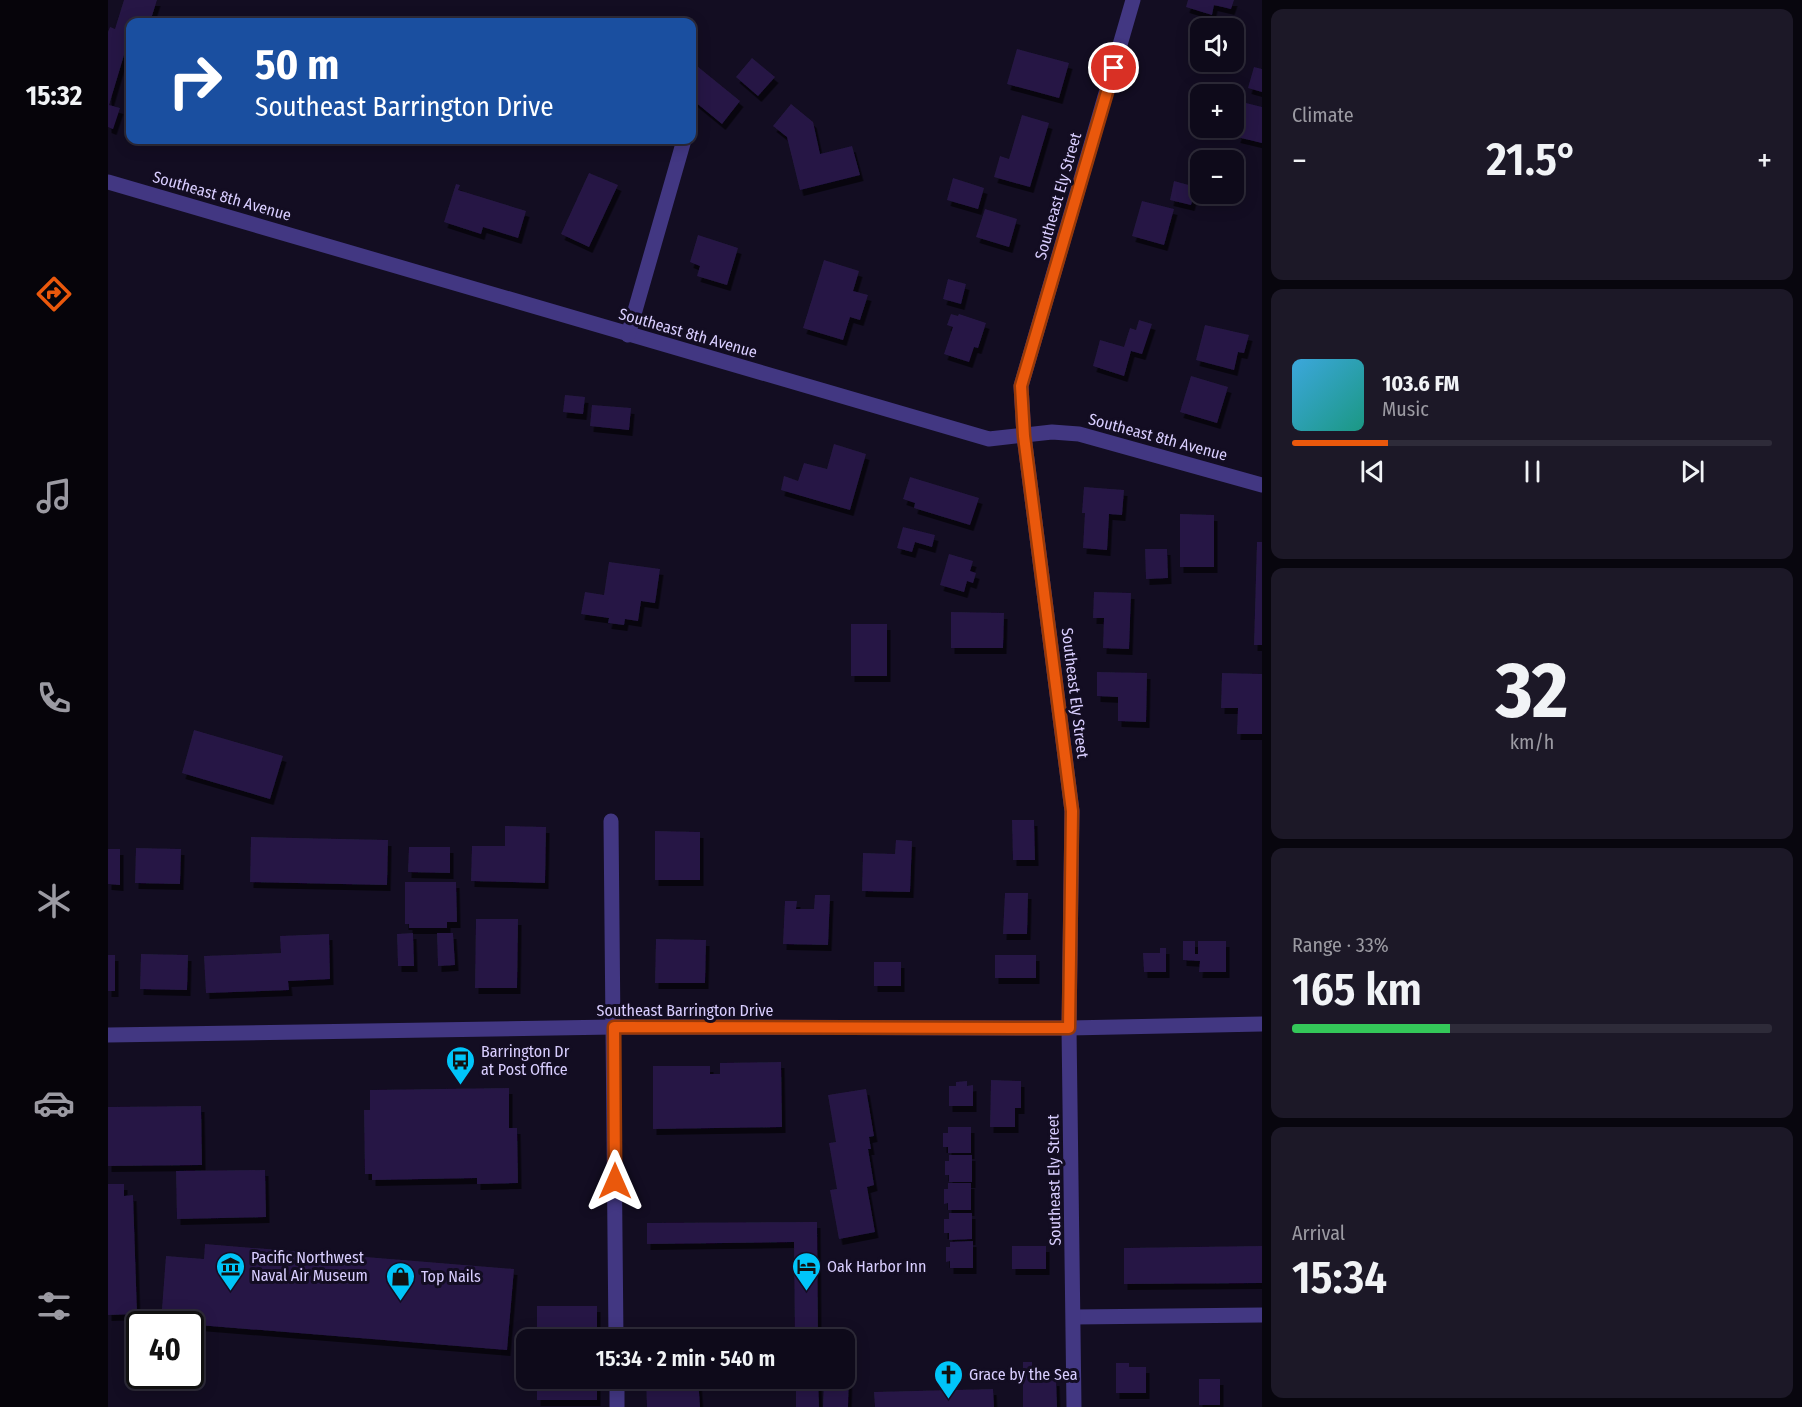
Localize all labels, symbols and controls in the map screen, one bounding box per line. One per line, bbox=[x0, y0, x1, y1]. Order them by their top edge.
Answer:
map controls bbox=[1190, 18, 1244, 204]
button: sound bbox=[1190, 18, 1244, 72]
text: 50 m bbox=[255, 40, 339, 90]
icon: right bbox=[156, 42, 234, 120]
pin bbox=[1088, 42, 1139, 93]
icon: arrive bbox=[1097, 51, 1130, 84]
text: 15:32 bbox=[26, 80, 82, 112]
button: + bbox=[1190, 84, 1244, 138]
text: Southeast Barrington Drive bbox=[255, 91, 554, 123]
text: Climate bbox=[1292, 103, 1354, 127]
street label: Southeast Ely Street bbox=[1031, 129, 1085, 262]
text: 21.5° bbox=[1486, 133, 1578, 187]
text: − bbox=[1292, 141, 1307, 181]
text: + bbox=[1757, 141, 1772, 181]
button: − bbox=[1190, 150, 1244, 204]
street label: Southeast 8th Avenue bbox=[151, 167, 294, 225]
icon: directions bbox=[33, 273, 75, 315]
street label: Southeast 8th Avenue bbox=[617, 304, 760, 362]
text: 103.6 FM bbox=[1382, 370, 1459, 397]
text: Music bbox=[1382, 397, 1429, 421]
street label: Southeast 8th Avenue bbox=[1086, 409, 1230, 465]
icon: previous bbox=[1356, 455, 1389, 488]
icon: pause bbox=[1516, 455, 1549, 488]
icon: next bbox=[1676, 455, 1709, 488]
icon: music bbox=[33, 475, 75, 517]
street label: Southeast Ely Street bbox=[1058, 627, 1093, 760]
text: 32 bbox=[1496, 644, 1568, 738]
icon: phone bbox=[33, 677, 75, 719]
text: km/h bbox=[1510, 730, 1554, 754]
icon: climate bbox=[33, 880, 75, 922]
text: Range · 33% bbox=[1292, 933, 1389, 957]
text: 165 km bbox=[1292, 963, 1422, 1017]
street label: Southeast Barrington Drive bbox=[597, 1001, 774, 1020]
place label: Barrington Dr at Post Office bbox=[481, 1042, 570, 1079]
bus stop icon: Barrington Dr at Post Office bbox=[444, 1044, 476, 1086]
icon: car bbox=[33, 1082, 75, 1124]
street label: Southeast Ely Street bbox=[1043, 1113, 1065, 1246]
position arrow bbox=[583, 1149, 647, 1213]
text: Arrival bbox=[1292, 1221, 1345, 1245]
place label: Pacific Northwest Naval Air Museum bbox=[251, 1248, 368, 1285]
museum icon: Pacific Northwest Naval Air Museum bbox=[214, 1250, 246, 1292]
hotel icon: Oak Harbor Inn bbox=[790, 1250, 822, 1292]
text: 15:34 bbox=[1292, 1251, 1387, 1305]
place label: Oak Harbor Inn bbox=[827, 1257, 926, 1276]
shop icon: Top Nails bbox=[384, 1260, 416, 1302]
place label: Top Nails bbox=[421, 1267, 481, 1286]
icon: filters bbox=[33, 1285, 75, 1327]
speed limit sign: 40 bbox=[126, 1311, 204, 1389]
text: 15:34 · 2 min · 540 m bbox=[596, 1345, 775, 1372]
church icon: Grace by the Sea bbox=[932, 1358, 964, 1400]
place label: Grace by the Sea bbox=[969, 1365, 1078, 1384]

